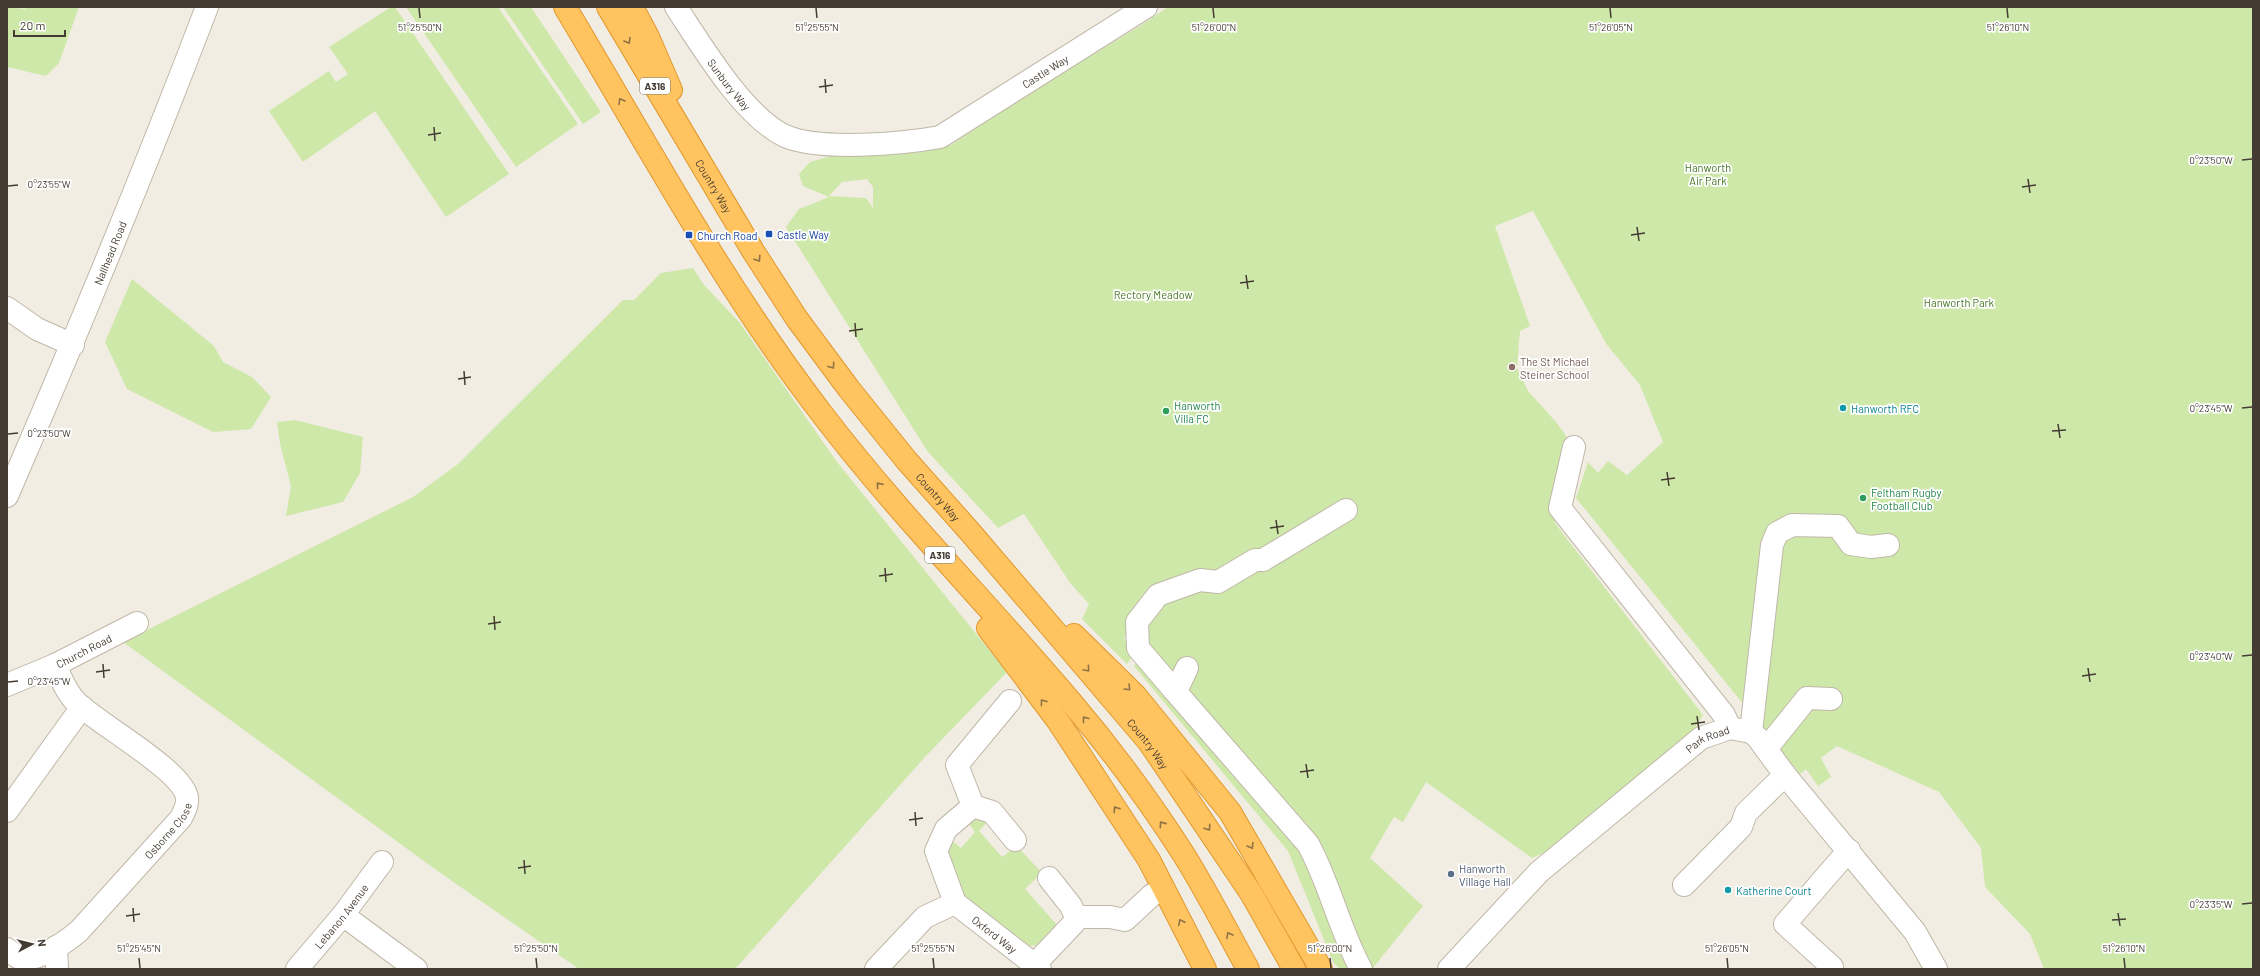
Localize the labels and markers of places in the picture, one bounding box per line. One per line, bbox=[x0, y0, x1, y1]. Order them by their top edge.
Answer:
place label: Castle Way bbox=[777, 228, 829, 241]
place label: Church Road bbox=[697, 229, 758, 242]
marker: Castle Way bbox=[764, 229, 774, 239]
marker: Church Road bbox=[684, 230, 694, 240]
place label: The St Michael Steiner School bbox=[1520, 355, 1589, 381]
marker: The St Michael Steiner School bbox=[1507, 362, 1517, 372]
place label: Hanworth Villa FC bbox=[1174, 399, 1221, 425]
place label: Hanworth RFC bbox=[1851, 402, 1919, 415]
marker: Hanworth RFC bbox=[1838, 403, 1848, 413]
marker: Hanworth Villa FC bbox=[1161, 406, 1171, 416]
place label: Feltham Rugby Football Club bbox=[1871, 486, 1942, 512]
marker: Feltham Rugby Football Club bbox=[1858, 493, 1868, 503]
place label: Hanworth Village Hall bbox=[1459, 862, 1511, 888]
marker: Hanworth Village Hall bbox=[1446, 869, 1456, 879]
place label: Katherine Court bbox=[1736, 884, 1811, 897]
marker: Katherine Court bbox=[1723, 885, 1733, 895]

